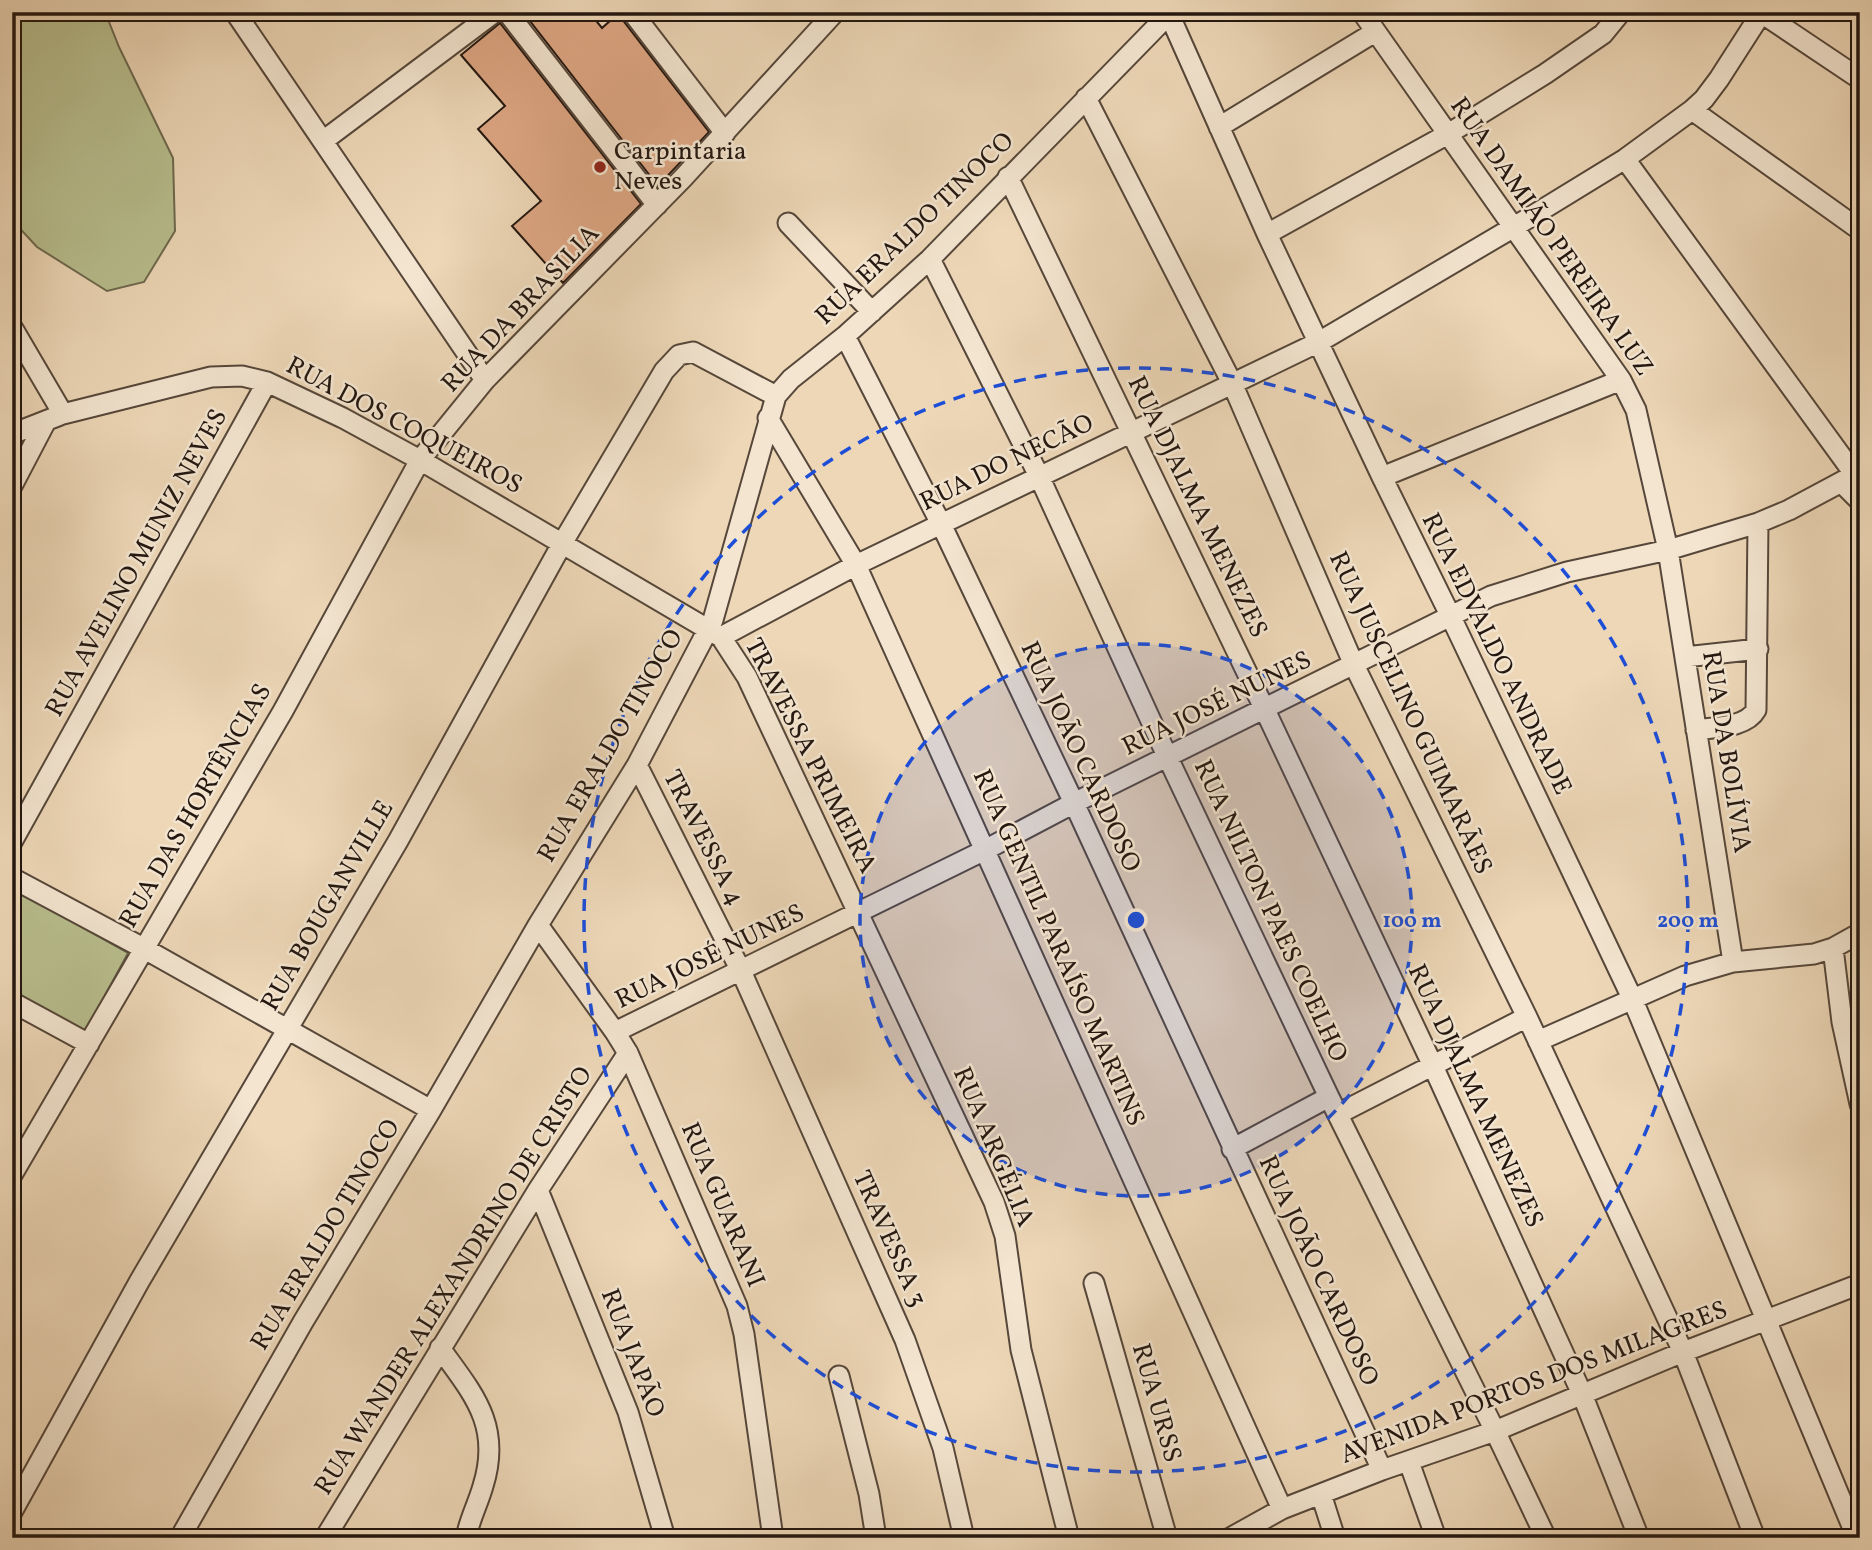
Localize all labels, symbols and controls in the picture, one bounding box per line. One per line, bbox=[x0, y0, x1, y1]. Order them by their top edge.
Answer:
street label: RUA DAMIÃO PEREIRA LUZ bbox=[1441, 90, 1661, 384]
street label: RUA ERALDO TINOCO bbox=[808, 124, 1022, 334]
place label: Carpintaria Neves bbox=[614, 134, 747, 200]
marker: Carpintaria Neves bbox=[592, 159, 608, 175]
street label: RUA DA BRASILIA bbox=[434, 217, 608, 401]
street label: RUA DOS COQUEIROS bbox=[279, 348, 529, 504]
street label: RUA DJALMA MENEZES bbox=[1118, 370, 1276, 644]
street label: RUA AVELINO MUNIZ NEVES bbox=[37, 403, 237, 723]
street label: RUA DO NECÃO bbox=[914, 405, 1100, 521]
street label: RUA EDVALDO ANDRADE bbox=[1412, 507, 1580, 801]
street label: RUA JUSCELINO GUIMARÃES bbox=[1319, 546, 1501, 880]
street label: RUA ERALDO TINOCO bbox=[529, 623, 693, 869]
street label: TRAVESSA PRIMEIRA bbox=[735, 632, 885, 880]
street label: RUA JOÃO CARDOSO bbox=[1011, 636, 1149, 878]
street label: RUA JOSÉ NUNES bbox=[1116, 643, 1318, 765]
street label: RUA DA BOLÍVIA bbox=[1692, 648, 1760, 856]
street label: RUA DAS HORTÊNCIAS bbox=[111, 677, 281, 935]
street label: RUA NILTON PAES COELHO bbox=[1184, 754, 1356, 1068]
street label: TRAVESSA 4 bbox=[653, 764, 753, 912]
street label: RUA GENTIL PARAÍSO MARTINS bbox=[963, 764, 1153, 1132]
street label: RUA BOUGANVILLE bbox=[253, 794, 403, 1018]
street label: RUA JOSÉ NUNES bbox=[609, 896, 811, 1018]
text: 100 m bbox=[1382, 907, 1442, 936]
text: 200 m bbox=[1657, 907, 1719, 936]
centre of rings bbox=[1124, 908, 1148, 932]
street label: RUA DJALMA MENEZES bbox=[1398, 958, 1552, 1234]
street label: RUA WANDER ALEXANDRINO DE CRISTO bbox=[306, 1060, 602, 1502]
street label: RUA ARGÉLIA bbox=[943, 1061, 1043, 1233]
street label: RUA ERALDO TINOCO bbox=[243, 1113, 409, 1357]
street label: RUA GUARANI bbox=[671, 1117, 773, 1293]
street label: RUA JOÃO CARDOSO bbox=[1249, 1150, 1387, 1392]
street label: TRAVESSA 3 bbox=[843, 1165, 935, 1313]
street label: RUA JAPÃO bbox=[591, 1283, 673, 1423]
street label: AVENIDA PORTOS DOS MILAGRES bbox=[1335, 1292, 1733, 1474]
street label: RUA URSS bbox=[1122, 1339, 1190, 1467]

